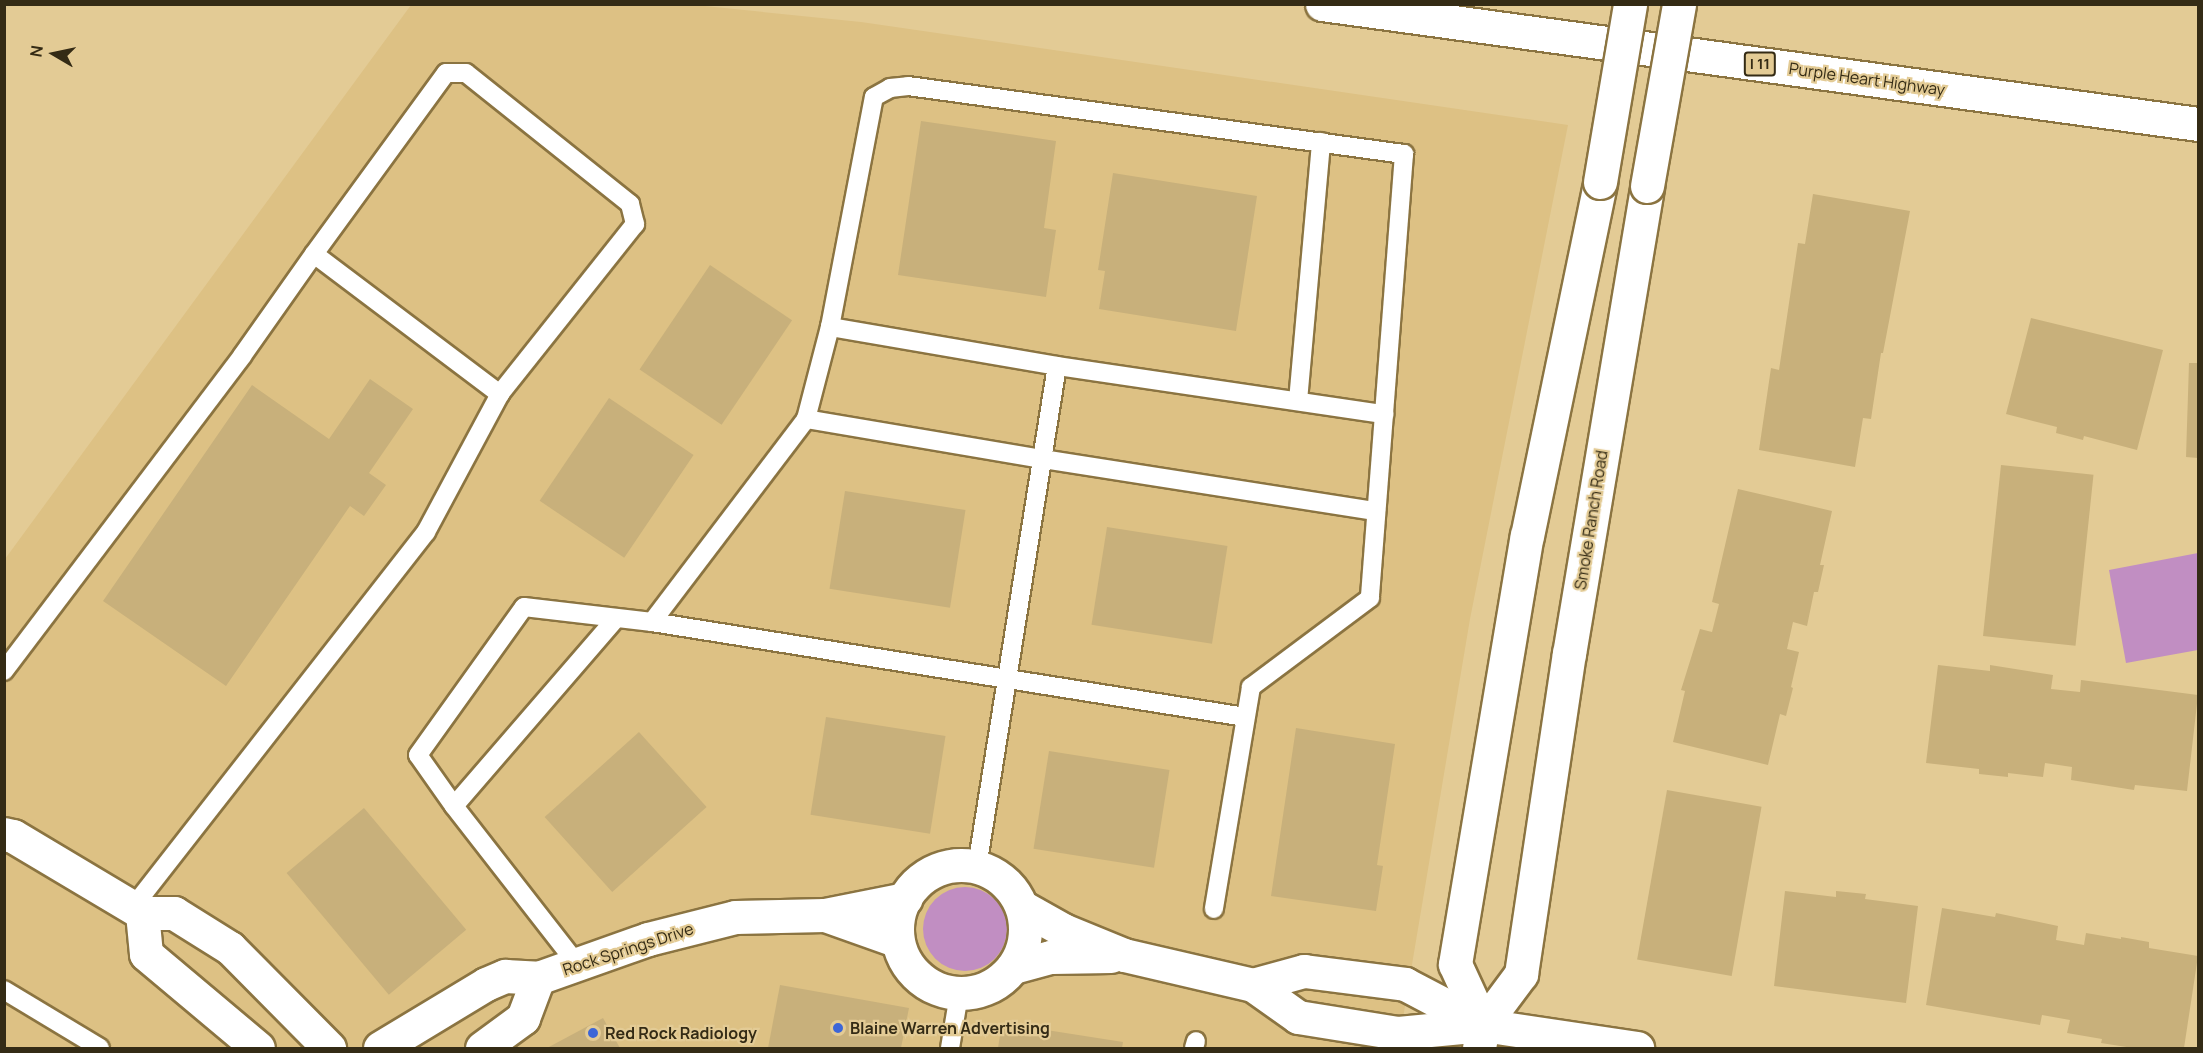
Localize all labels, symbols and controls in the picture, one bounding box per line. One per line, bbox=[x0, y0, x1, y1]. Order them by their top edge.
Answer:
north arrow bbox=[24, 24, 84, 84]
text: N bbox=[24, 44, 48, 59]
road number: I 11 bbox=[1744, 52, 1776, 76]
street label: Purple Heart Highway bbox=[1788, 59, 1946, 99]
street label: Smoke Ranch Road bbox=[1570, 449, 1612, 591]
street label: Rock Springs Drive bbox=[560, 919, 696, 979]
place label: Blaine Warren Advertising bbox=[850, 1018, 1050, 1038]
marker: Blaine Warren Advertising bbox=[831, 1021, 845, 1035]
place label: Red Rock Radiology bbox=[605, 1023, 757, 1043]
marker: Red Rock Radiology bbox=[586, 1026, 600, 1040]

